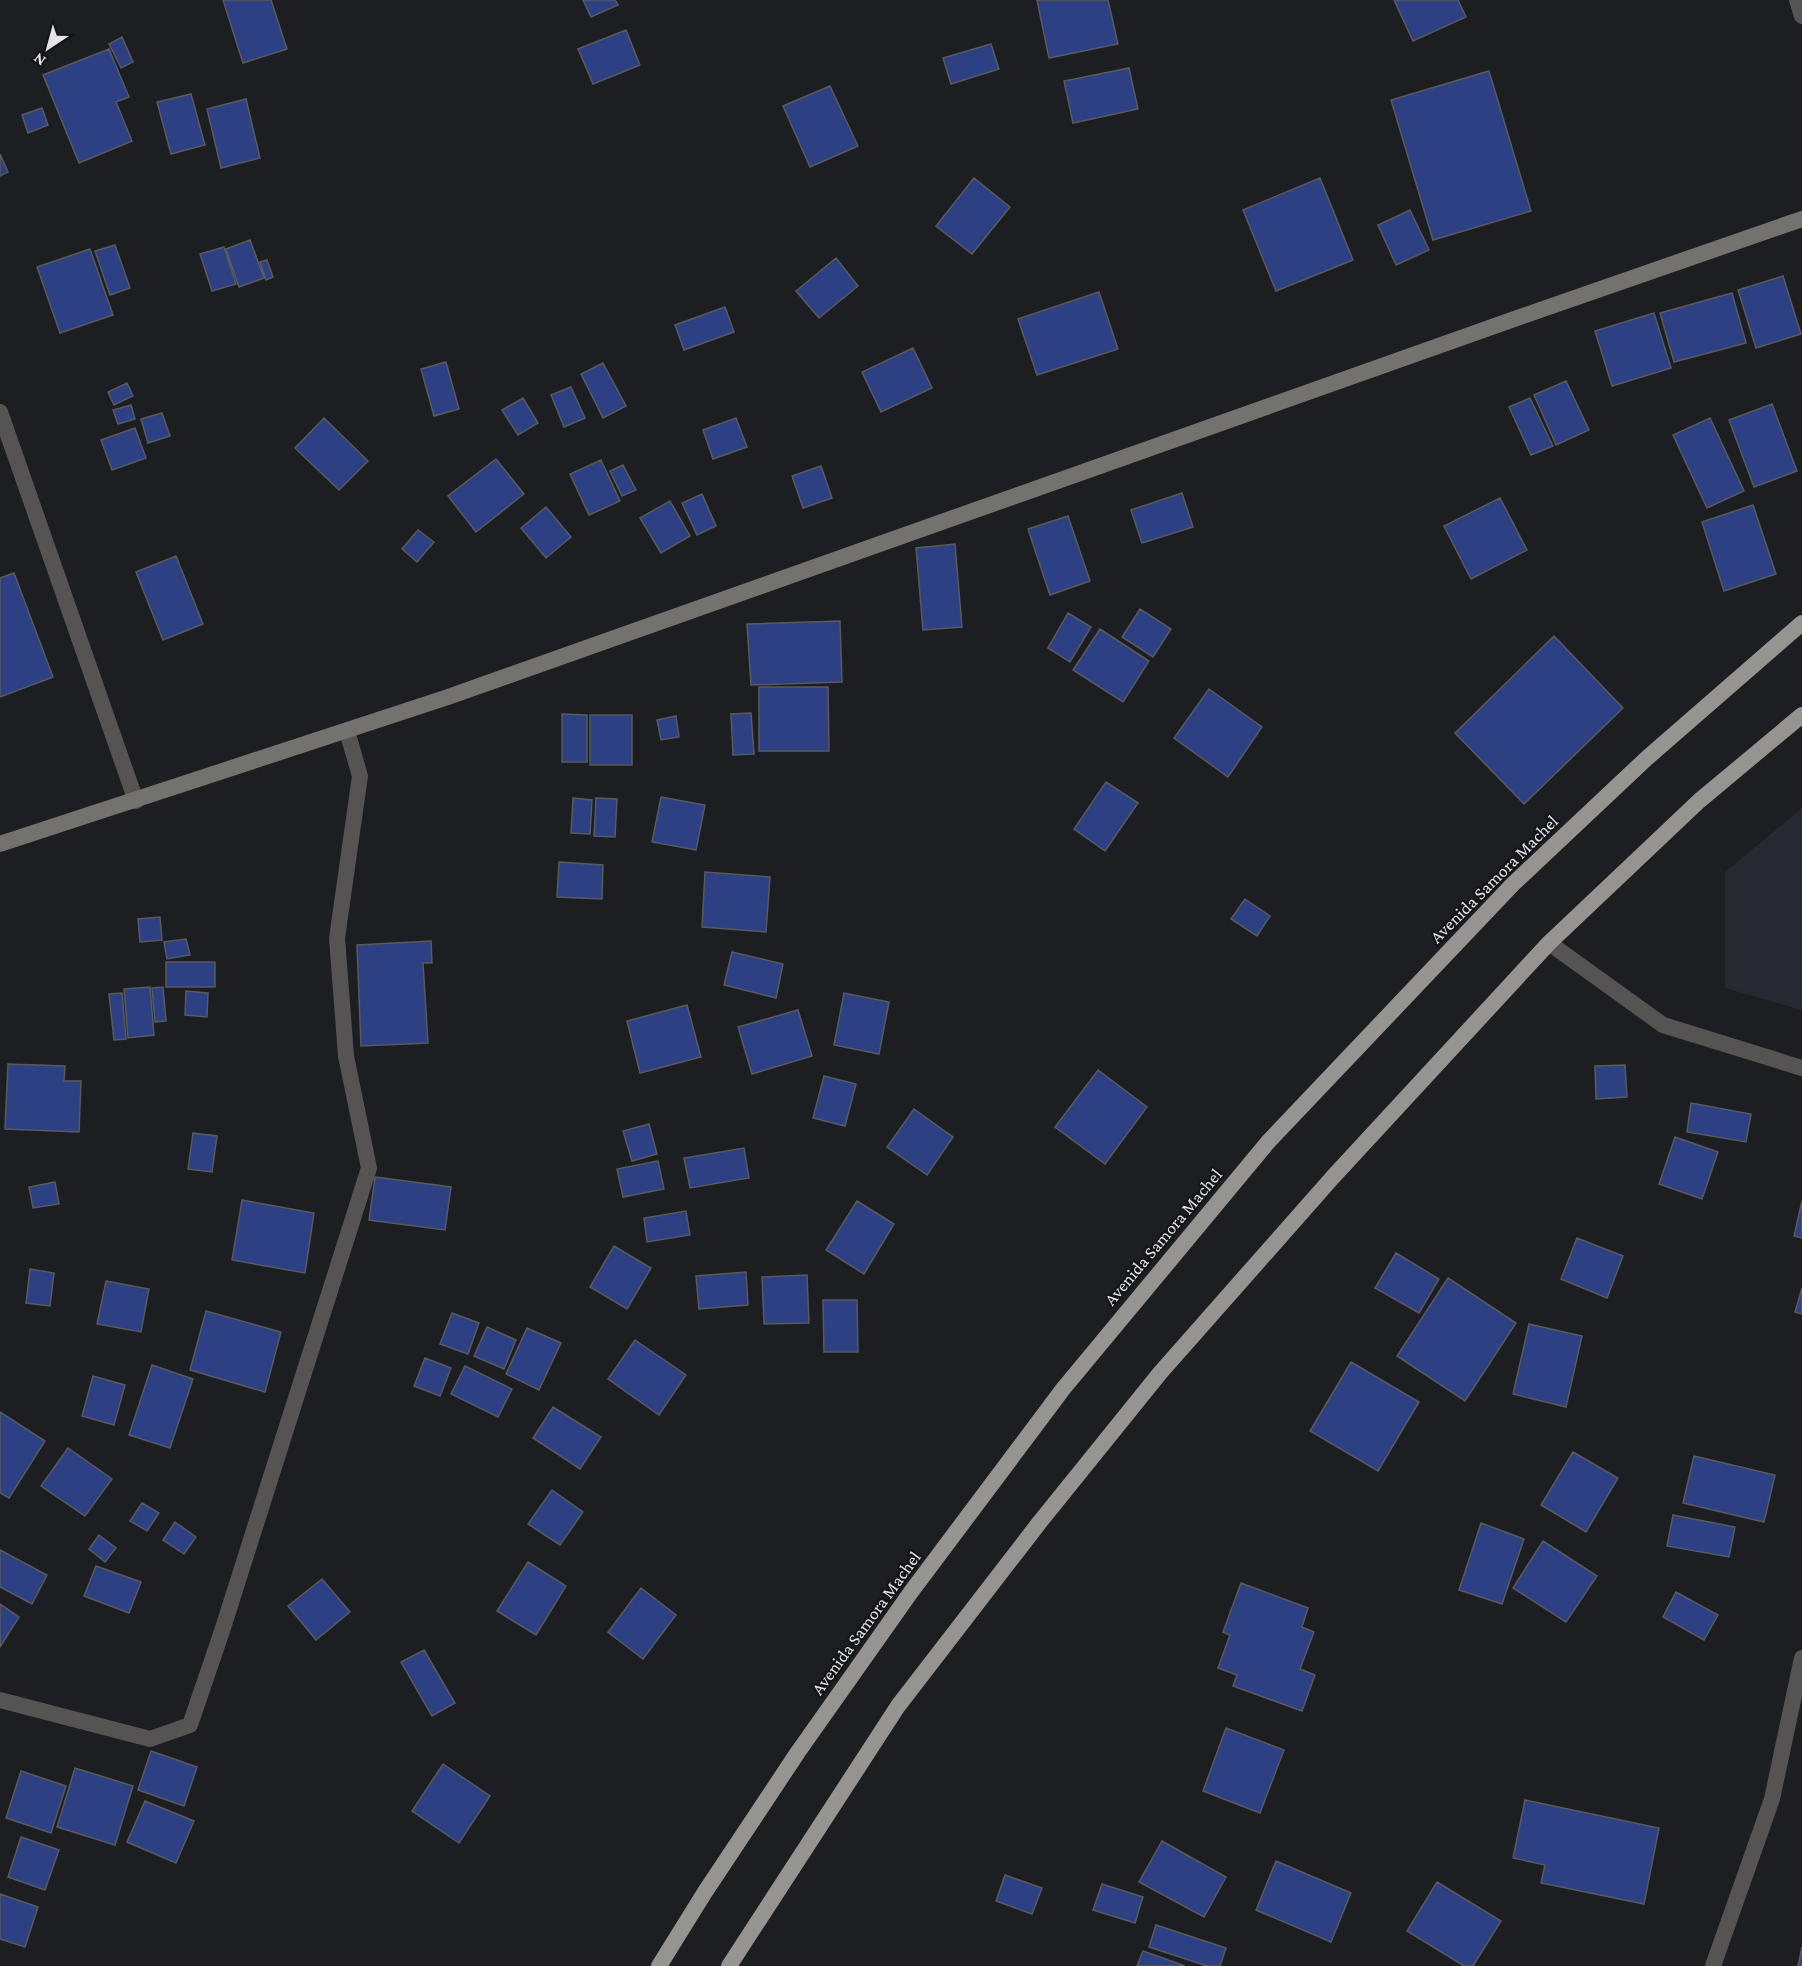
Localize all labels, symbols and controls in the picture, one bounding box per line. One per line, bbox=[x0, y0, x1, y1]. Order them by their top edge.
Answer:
north arrow bbox=[18, 18, 78, 78]
text: N bbox=[30, 50, 49, 70]
street label: Avenida Samora Machel bbox=[1426, 811, 1562, 947]
street label: Avenida Samora Machel bbox=[1100, 1164, 1226, 1309]
street label: Avenida Samora Machel bbox=[807, 1547, 925, 1699]

